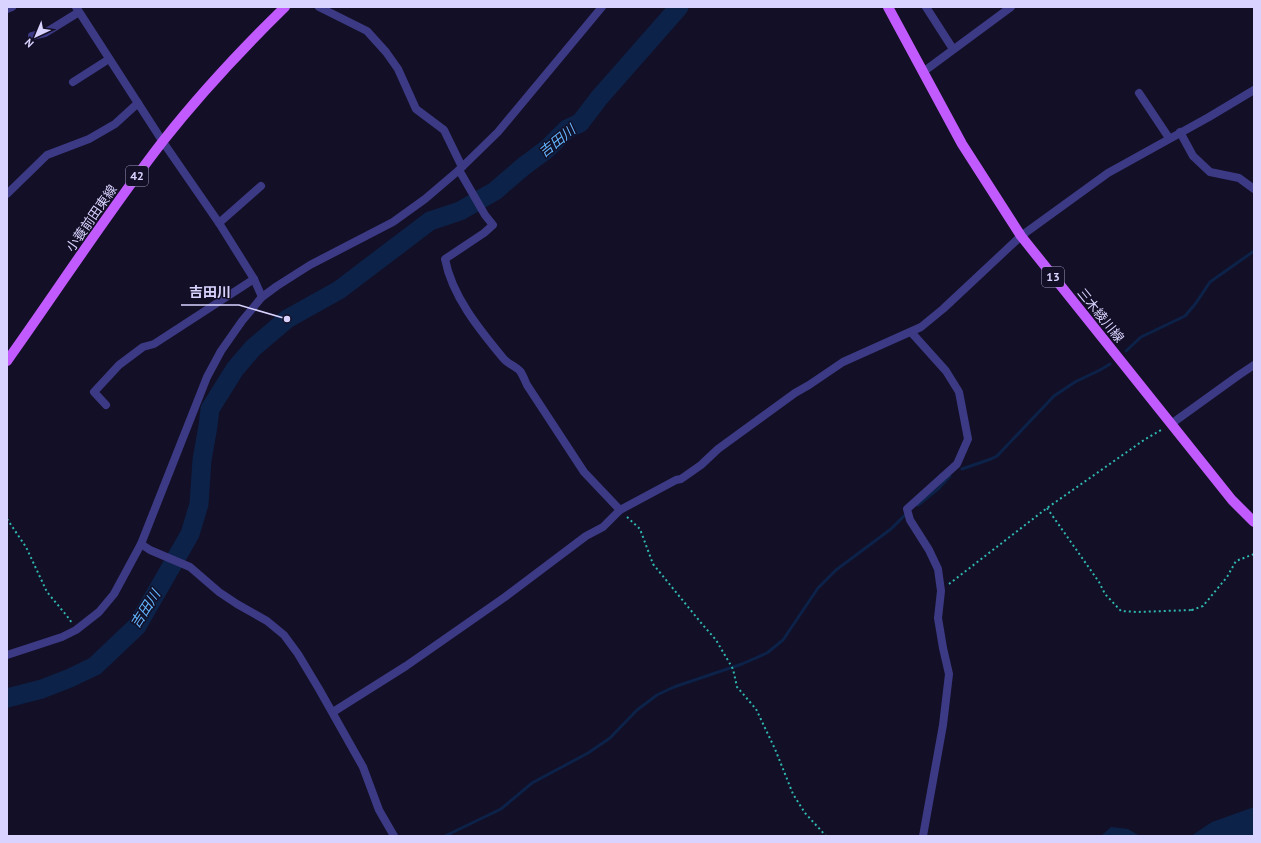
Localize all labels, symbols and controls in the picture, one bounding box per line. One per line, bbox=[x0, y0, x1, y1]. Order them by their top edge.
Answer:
north arrow bbox=[16, 16, 56, 56]
text: N bbox=[22, 36, 37, 51]
water label: 吉田川 bbox=[535, 120, 581, 161]
road number: 42 bbox=[126, 166, 148, 186]
street label: 小蓑前田東線 bbox=[62, 181, 121, 255]
road number: 13 bbox=[1042, 267, 1064, 287]
callout: 吉田川 bbox=[181, 279, 239, 305]
text: 吉田川 bbox=[189, 283, 231, 301]
street label: 三木綾川線 bbox=[1074, 285, 1128, 346]
water label: 吉田川 bbox=[126, 585, 165, 632]

